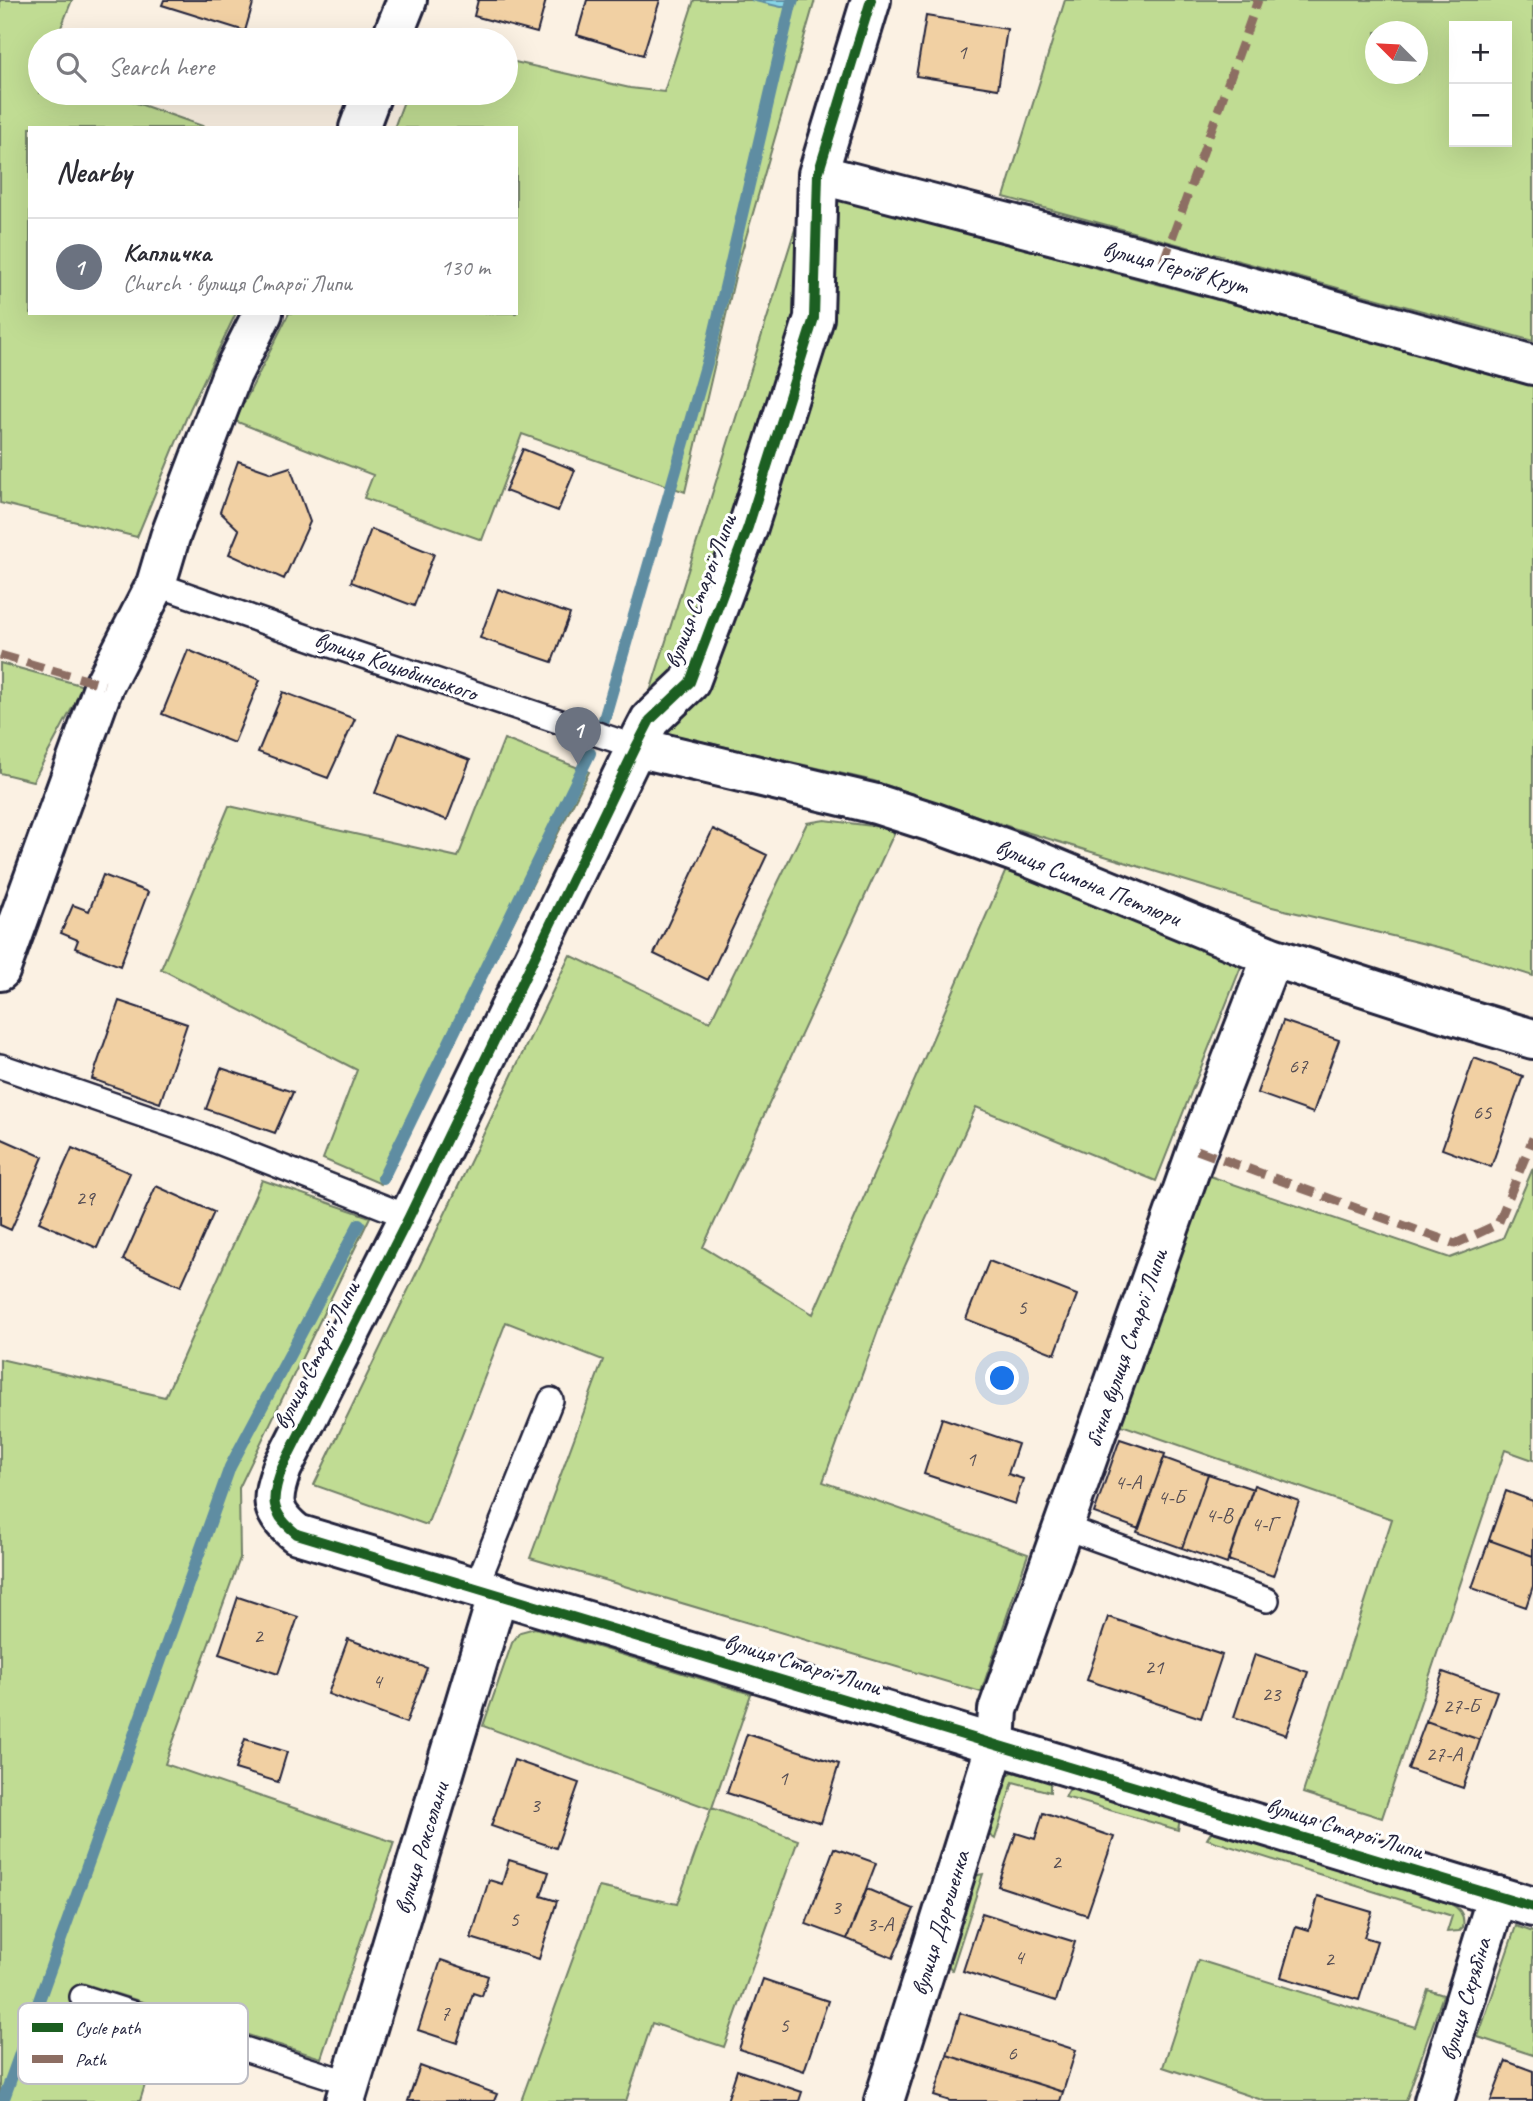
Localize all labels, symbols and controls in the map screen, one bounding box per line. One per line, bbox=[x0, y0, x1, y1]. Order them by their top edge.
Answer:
north arrow bbox=[1365, 21, 1428, 84]
map controls bbox=[1449, 21, 1512, 147]
button: + bbox=[1449, 21, 1512, 84]
search box bbox=[28, 28, 518, 105]
house number: 1 bbox=[957, 39, 968, 65]
icon: search bbox=[52, 48, 90, 86]
text: Search here bbox=[108, 50, 214, 83]
button: − bbox=[1449, 84, 1512, 147]
text: Nearby bbox=[56, 153, 132, 191]
street label: вулиця Героїв Крут bbox=[1100, 233, 1253, 301]
text: Капличка bbox=[123, 236, 211, 269]
text: 1 bbox=[74, 253, 84, 282]
text: 130 m bbox=[441, 253, 490, 282]
text: Church · вулиця Старої Липи bbox=[123, 269, 352, 298]
street label: вулиця Старої Липи bbox=[657, 508, 744, 672]
street label: вулиця Коцюбинського bbox=[311, 624, 484, 709]
pin: 1 bbox=[555, 707, 601, 765]
street label: вулиця Симона Петлюри bbox=[991, 831, 1187, 934]
house number: 67 bbox=[1289, 1053, 1309, 1079]
house number: 65 bbox=[1473, 1099, 1493, 1125]
house number: 29 bbox=[76, 1185, 96, 1211]
street label: бічна вулиця Старої Липи bbox=[1078, 1244, 1174, 1451]
street label: вулиця Старої Липи bbox=[266, 1275, 367, 1434]
house number: 5 bbox=[1017, 1294, 1028, 1320]
your location bbox=[985, 1361, 1019, 1395]
house number: 1 bbox=[966, 1446, 977, 1472]
house number: 4-А bbox=[1115, 1469, 1143, 1495]
house number: 4-Б bbox=[1158, 1484, 1188, 1510]
house number: 4-В bbox=[1205, 1502, 1235, 1528]
house number: 4-Г bbox=[1251, 1511, 1281, 1537]
house number: 2 bbox=[253, 1623, 264, 1649]
street label: вулиця Старої Липи bbox=[721, 1626, 886, 1703]
house number: 21 bbox=[1145, 1654, 1165, 1680]
house number: 4 bbox=[372, 1668, 384, 1694]
house number: 23 bbox=[1262, 1681, 1282, 1707]
house number: 27-Б bbox=[1443, 1693, 1483, 1719]
house number: 27-А bbox=[1426, 1741, 1464, 1767]
house number: 1 bbox=[778, 1765, 789, 1791]
street label: вулиця Роксолани bbox=[387, 1776, 456, 1918]
street label: вулиця Старої Липи bbox=[1263, 1790, 1428, 1867]
house number: 3 bbox=[530, 1792, 541, 1818]
street label: вулиця Дорошенка bbox=[904, 1845, 977, 1999]
house number: 2 bbox=[1051, 1849, 1062, 1875]
house number: 3 bbox=[831, 1894, 842, 1920]
house number: 5 bbox=[509, 1906, 520, 1932]
house number: 3-А bbox=[867, 1911, 895, 1937]
street label: вулиця Скрябіна bbox=[1432, 1933, 1498, 2064]
house number: 4 bbox=[1014, 1944, 1026, 1970]
house number: 2 bbox=[1324, 1946, 1335, 1972]
house number: 7 bbox=[440, 2000, 451, 2026]
legend bbox=[18, 2003, 248, 2084]
house number: 5 bbox=[779, 2012, 790, 2038]
text: Cycle path bbox=[75, 2016, 141, 2040]
house number: 6 bbox=[1007, 2040, 1017, 2066]
text: Path bbox=[75, 2048, 108, 2072]

